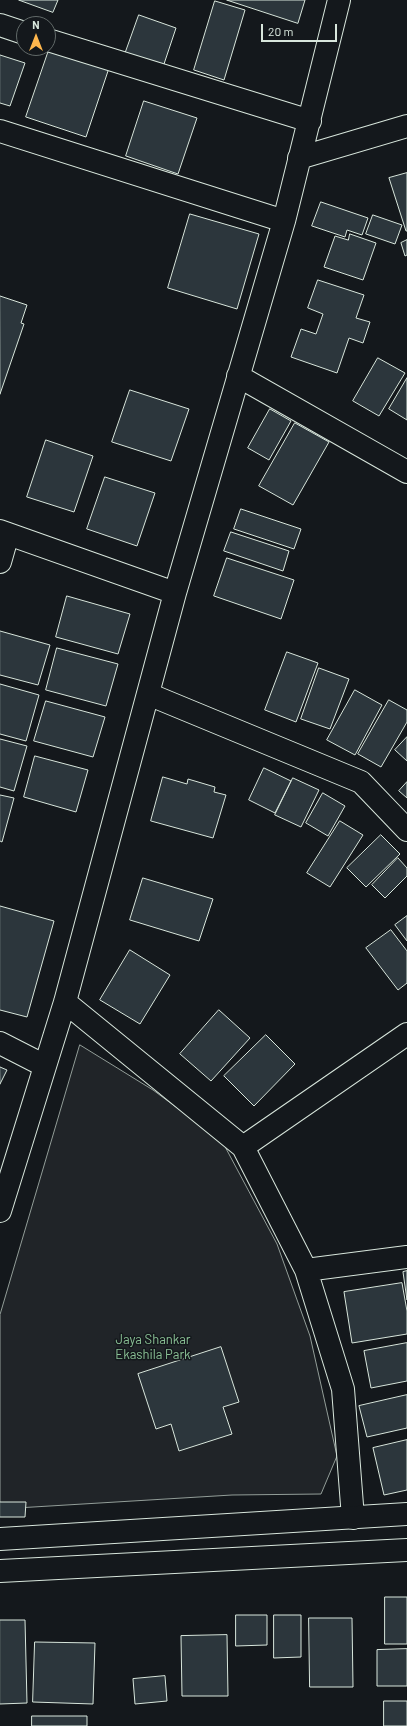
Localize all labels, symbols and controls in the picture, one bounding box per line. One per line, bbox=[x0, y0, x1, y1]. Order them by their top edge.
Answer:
north arrow bbox=[16, 16, 56, 56]
scale bar bbox=[263, 16, 339, 42]
text: N bbox=[32, 18, 40, 31]
text: 20 m bbox=[268, 24, 294, 38]
park label: Jaya Shankar Ekashila Park bbox=[115, 1332, 191, 1363]

